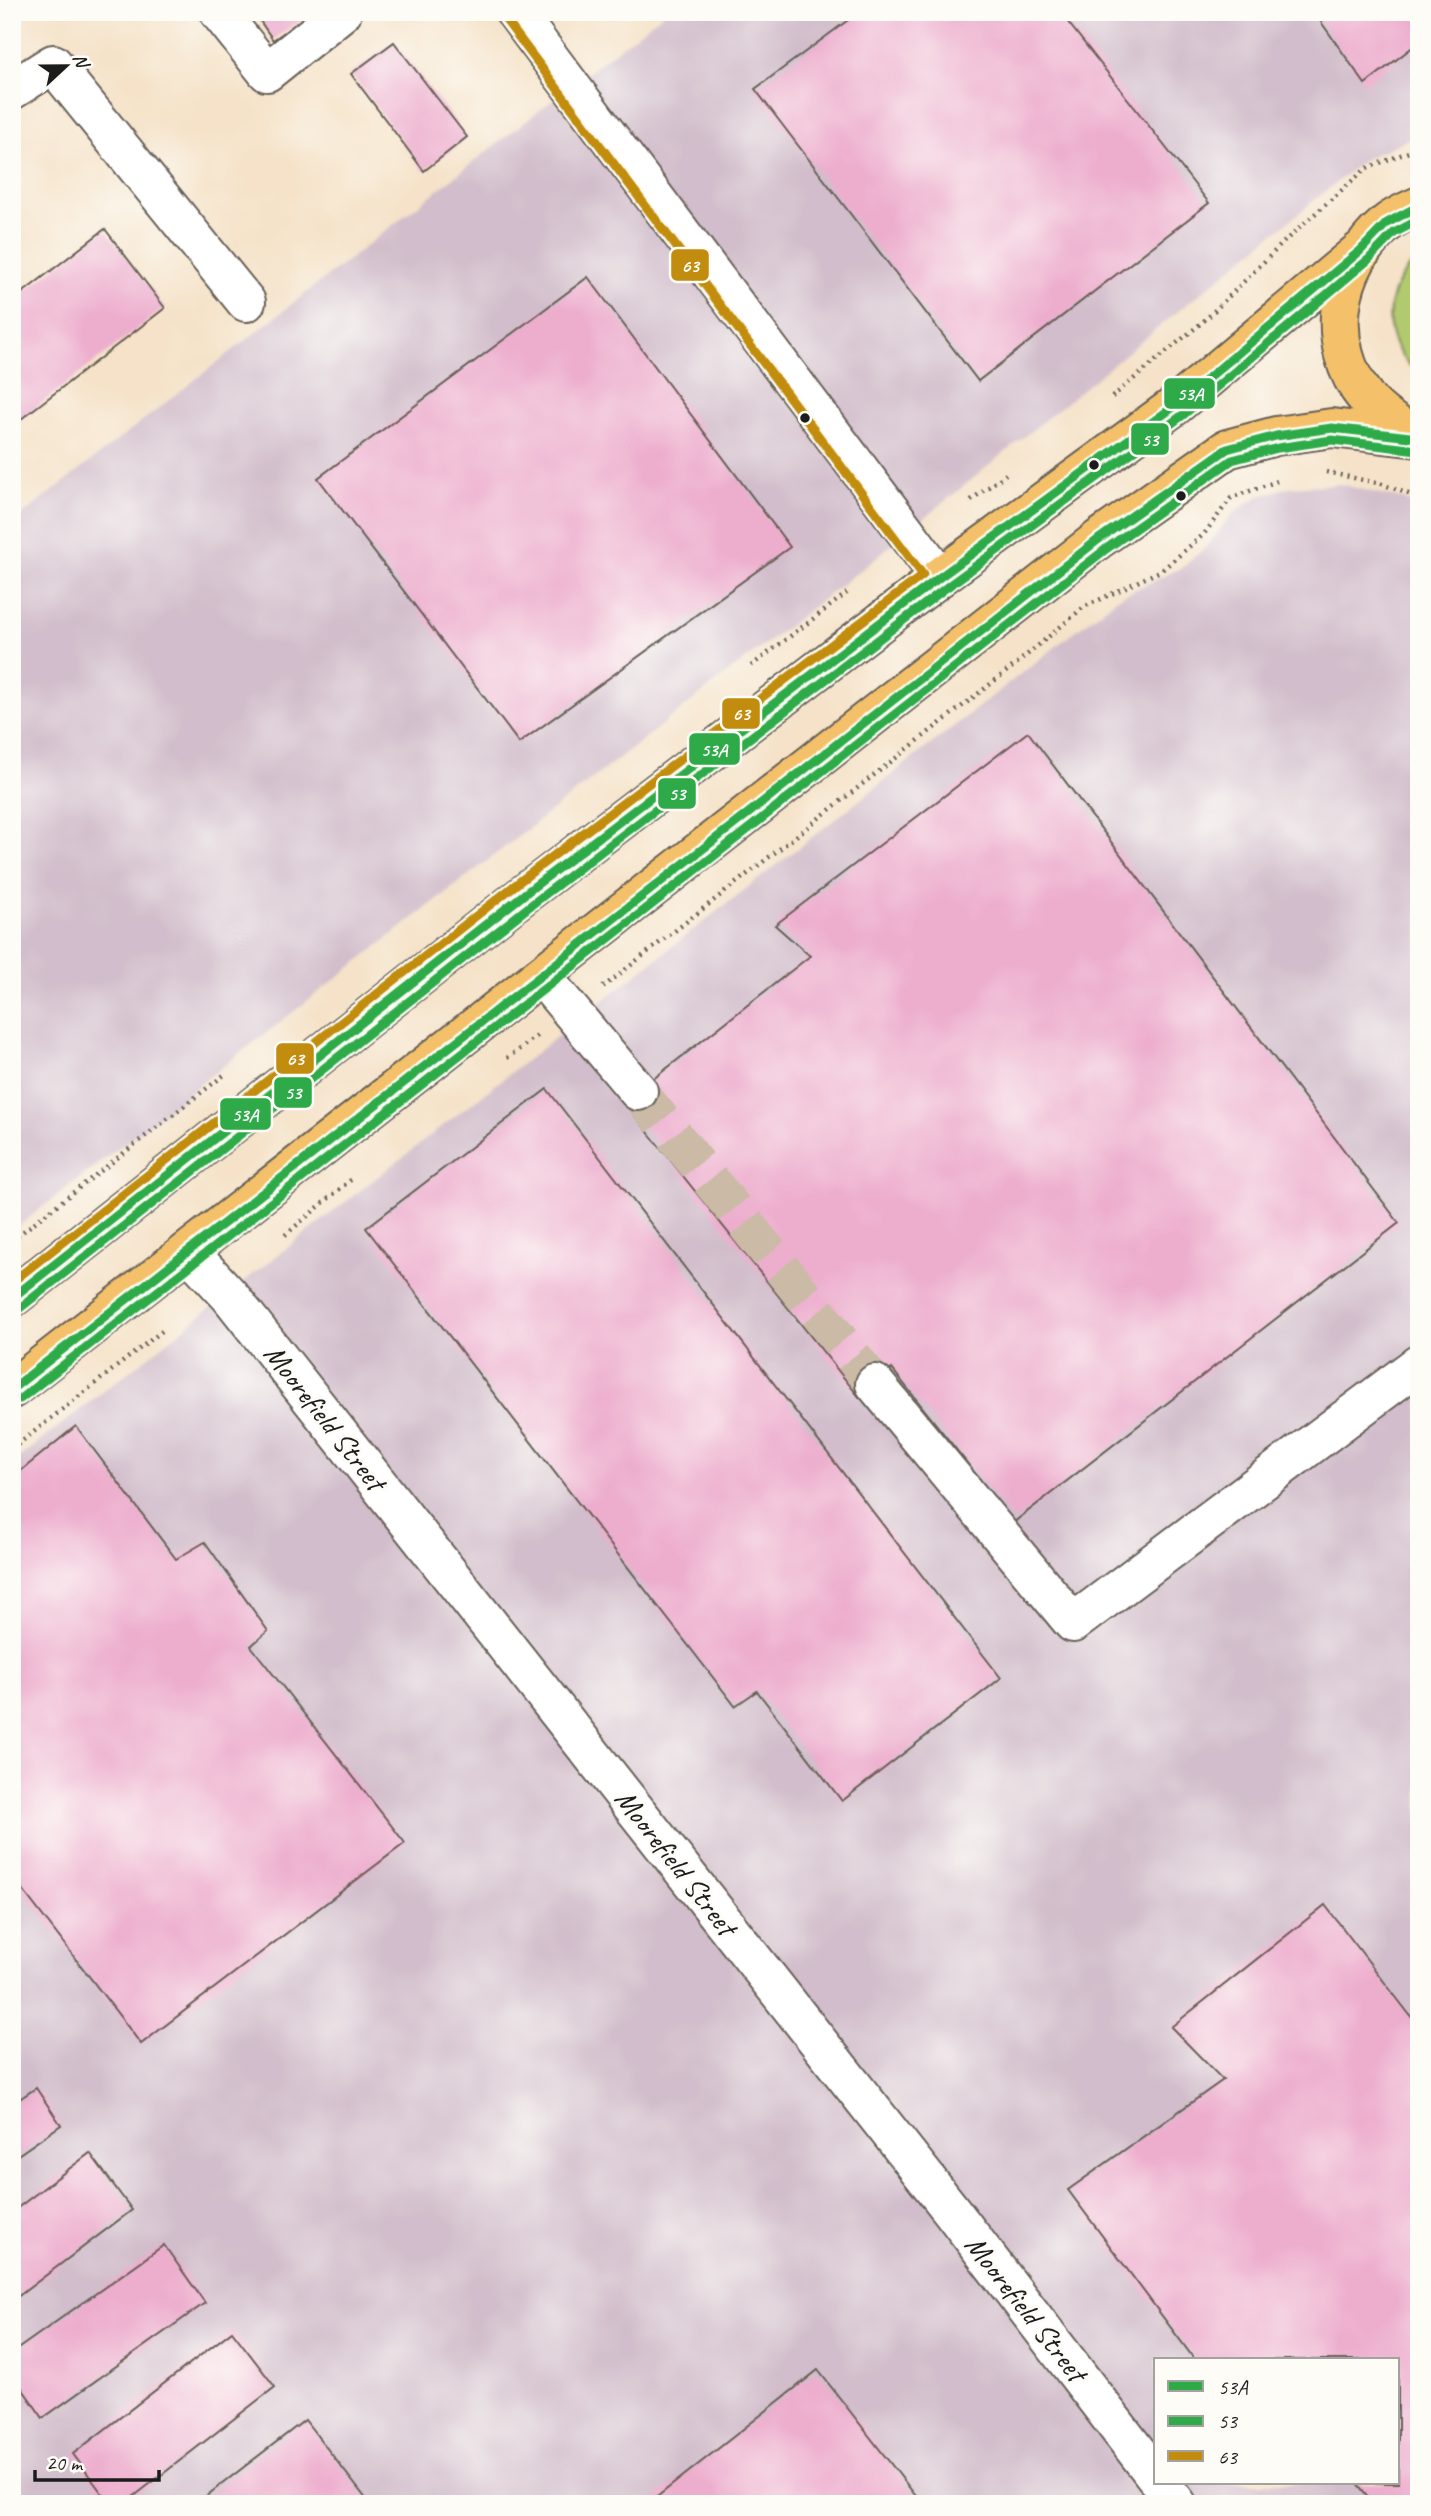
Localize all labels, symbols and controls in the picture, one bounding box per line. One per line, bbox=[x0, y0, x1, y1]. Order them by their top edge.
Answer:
north arrow bbox=[32, 32, 102, 102]
text: N bbox=[68, 50, 95, 73]
line badge: 63 bbox=[670, 248, 710, 282]
text: 63 bbox=[681, 254, 701, 278]
line badge: 53A bbox=[1163, 377, 1216, 410]
text: 53A bbox=[1177, 382, 1205, 406]
unlabelled marker bbox=[798, 411, 812, 425]
line badge: 53 bbox=[1130, 422, 1170, 456]
text: 53 bbox=[1142, 428, 1161, 452]
unlabelled marker bbox=[1087, 458, 1101, 472]
unlabelled marker bbox=[1174, 489, 1188, 503]
line badge: 63 bbox=[721, 697, 761, 730]
text: 63 bbox=[732, 702, 752, 726]
line badge: 53A bbox=[688, 732, 741, 766]
text: 53A bbox=[701, 738, 729, 762]
line badge: 53 bbox=[657, 777, 697, 810]
text: 53 bbox=[669, 782, 688, 806]
line badge: 63 bbox=[275, 1042, 315, 1075]
text: 63 bbox=[286, 1047, 306, 1071]
line badge: 53 bbox=[273, 1076, 313, 1109]
text: 53 bbox=[285, 1081, 304, 1105]
line badge: 53A bbox=[219, 1097, 272, 1131]
text: 53A bbox=[232, 1103, 260, 1127]
street label: Moorefield Street bbox=[256, 1336, 397, 1501]
street label: Moorefield Street bbox=[607, 1781, 748, 1946]
street label: Moorefield Street bbox=[957, 2227, 1098, 2392]
legend bbox=[1154, 2358, 1400, 2484]
text: 53A bbox=[1218, 2374, 1249, 2400]
text: 53 bbox=[1218, 2408, 1238, 2434]
scale bar bbox=[35, 2439, 159, 2483]
text: 63 bbox=[1218, 2444, 1238, 2470]
text: 20 m bbox=[46, 2450, 84, 2476]

